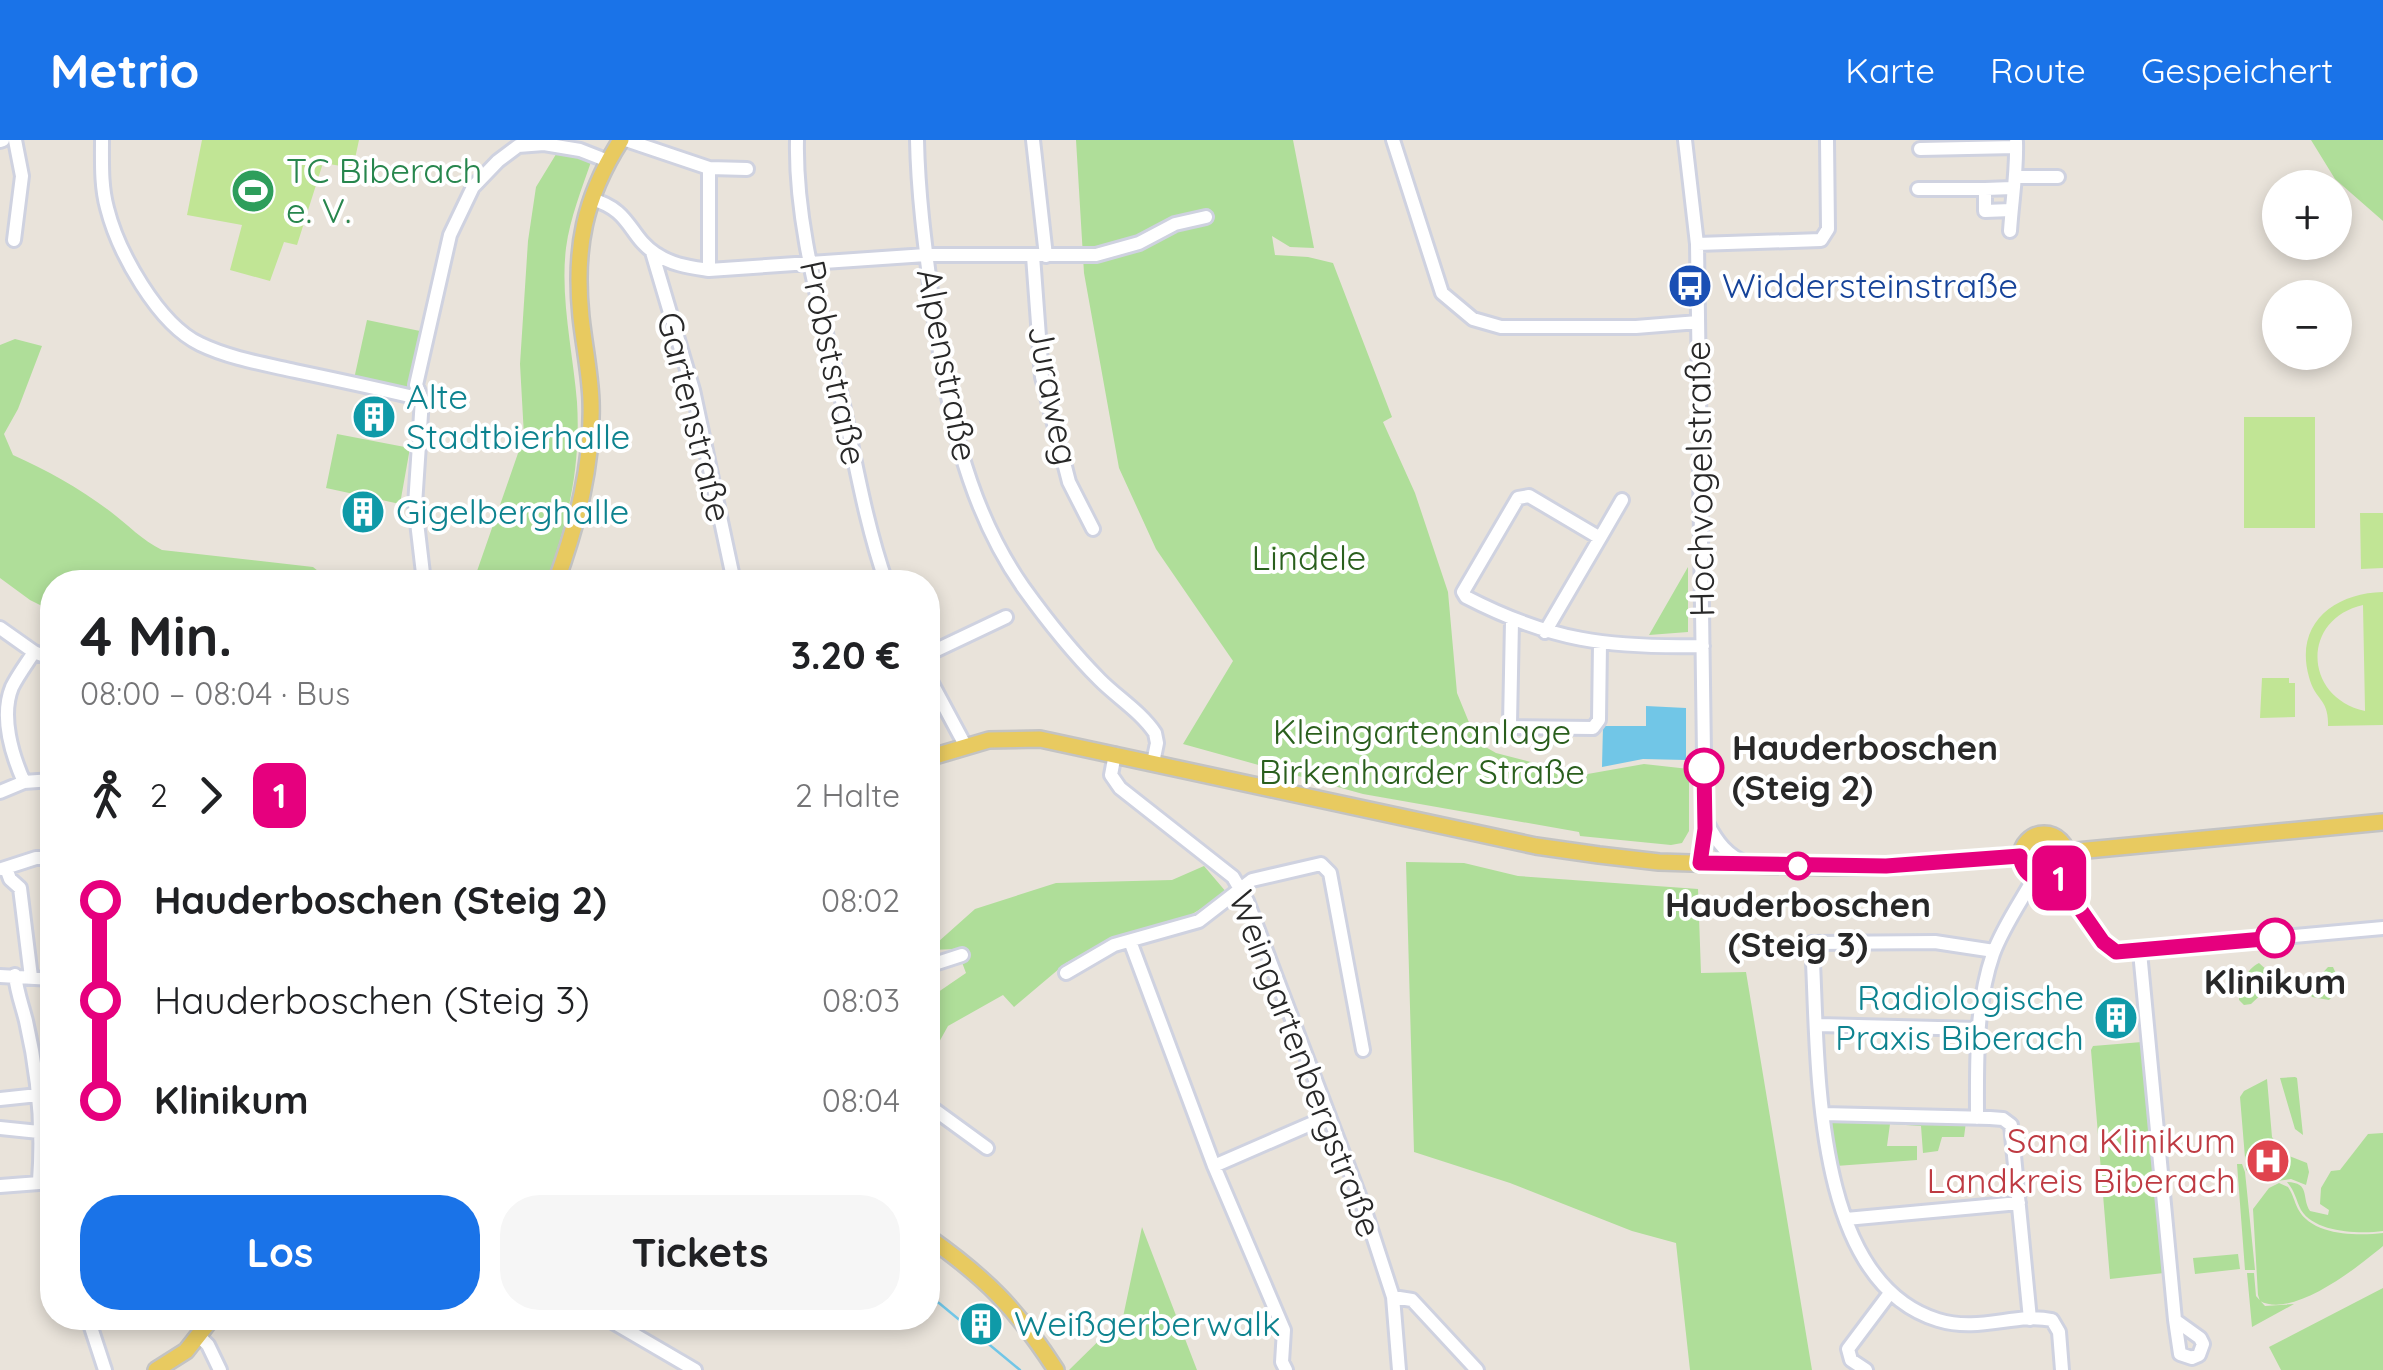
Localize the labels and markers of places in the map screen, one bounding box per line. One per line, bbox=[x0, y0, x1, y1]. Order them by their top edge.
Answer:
place label: TC Biberach e. V. bbox=[286, 148, 482, 232]
sports icon: TC Biberach e. V. bbox=[230, 168, 276, 214]
bus stop icon: Widdersteinstraße bbox=[1667, 263, 1713, 309]
place label: Widdersteinstraße bbox=[1722, 263, 2018, 307]
place label: Alte Stadtbierhalle bbox=[406, 374, 630, 458]
building icon: Alte Stadtbierhalle bbox=[351, 394, 397, 440]
building icon: Gigelberghalle bbox=[340, 489, 386, 535]
place label: Gigelberghalle bbox=[396, 489, 629, 533]
place label: Hauderboschen (Steig 2) bbox=[1732, 725, 1998, 809]
marker: Hauderboschen (Steig 2) bbox=[1685, 749, 1723, 787]
marker: Hauderboschen (Steig 3) bbox=[1785, 853, 1811, 879]
place label: Hauderboschen (Steig 3) bbox=[1665, 882, 1931, 966]
marker: Klinikum bbox=[2256, 919, 2294, 957]
place label: Klinikum bbox=[2204, 959, 2346, 1003]
place label: Radiologische Praxis Biberach bbox=[1835, 975, 2084, 1059]
building icon: Radiologische Praxis Biberach bbox=[2093, 995, 2139, 1041]
place label: Sana Klinikum Landkreis Biberach bbox=[1927, 1118, 2236, 1202]
hospital icon: Sana Klinikum Landkreis Biberach bbox=[2245, 1138, 2291, 1184]
building icon: Weißgerberwalk bbox=[958, 1301, 1004, 1347]
place label: Weißgerberwalk bbox=[1014, 1301, 1281, 1345]

